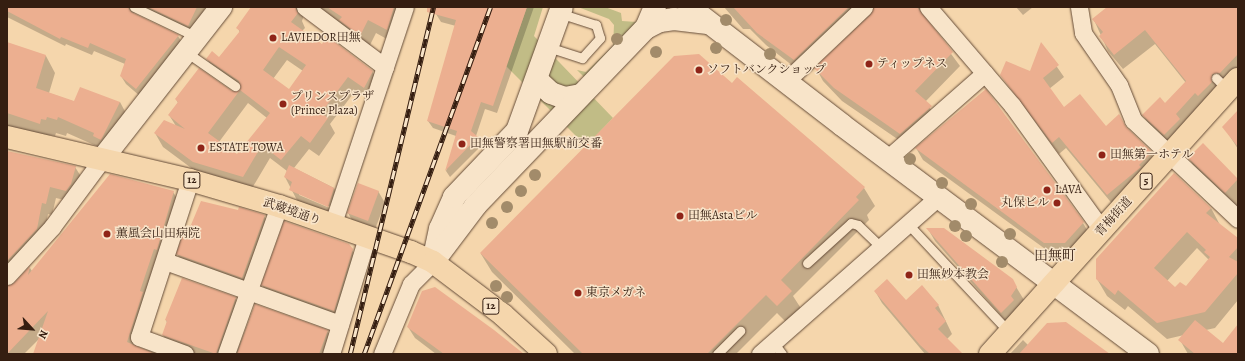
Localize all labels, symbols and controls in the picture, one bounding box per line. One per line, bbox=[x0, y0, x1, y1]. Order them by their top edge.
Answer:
place label: LAVIEDOR田無 bbox=[281, 31, 361, 45]
marker: LAVIEDOR田無 bbox=[268, 33, 278, 43]
place label: ティップネス bbox=[877, 57, 949, 71]
marker: ティップネス bbox=[864, 59, 874, 69]
place label: ソフトバンクショップ bbox=[707, 63, 827, 77]
marker: ソフトバンクショップ bbox=[694, 65, 704, 75]
place label: プリンスプラザ (Prince Plaza) bbox=[291, 90, 375, 118]
marker: プリンスプラザ (Prince Plaza) bbox=[278, 99, 288, 109]
place label: 田無警察署田無駅前交番 bbox=[470, 137, 602, 151]
marker: 田無警察署田無駅前交番 bbox=[457, 139, 467, 149]
place label: ESTATE TOWA bbox=[209, 141, 283, 155]
marker: ESTATE TOWA bbox=[196, 143, 206, 153]
place label: 田無第一ホテル bbox=[1110, 148, 1194, 162]
marker: 田無第一ホテル bbox=[1097, 150, 1107, 160]
road number: 12 bbox=[183, 171, 201, 189]
road number: 5 bbox=[1139, 172, 1153, 190]
place label: LAVA bbox=[1055, 183, 1082, 197]
marker: LAVA bbox=[1042, 185, 1052, 195]
street label: 青梅街道 bbox=[1093, 194, 1135, 240]
street label: 武蔵境通り bbox=[261, 195, 323, 229]
place label: 丸保ビル bbox=[1001, 196, 1049, 210]
marker: 丸保ビル bbox=[1052, 198, 1062, 208]
place label: 田無Astaビル bbox=[688, 209, 757, 223]
marker: 田無Astaビル bbox=[675, 211, 685, 221]
place label: 薫風会山田病院 bbox=[116, 227, 200, 241]
marker: 薫風会山田病院 bbox=[101, 228, 113, 240]
district label: 田無町 bbox=[1034, 248, 1076, 264]
place label: 田無妙本教会 bbox=[917, 268, 989, 282]
marker: 田無妙本教会 bbox=[904, 270, 914, 280]
place label: 東京メガネ bbox=[586, 286, 646, 300]
marker: 東京メガネ bbox=[573, 288, 583, 298]
road number: 12 bbox=[482, 297, 500, 315]
north arrow bbox=[12, 309, 52, 349]
text: N bbox=[35, 328, 52, 341]

